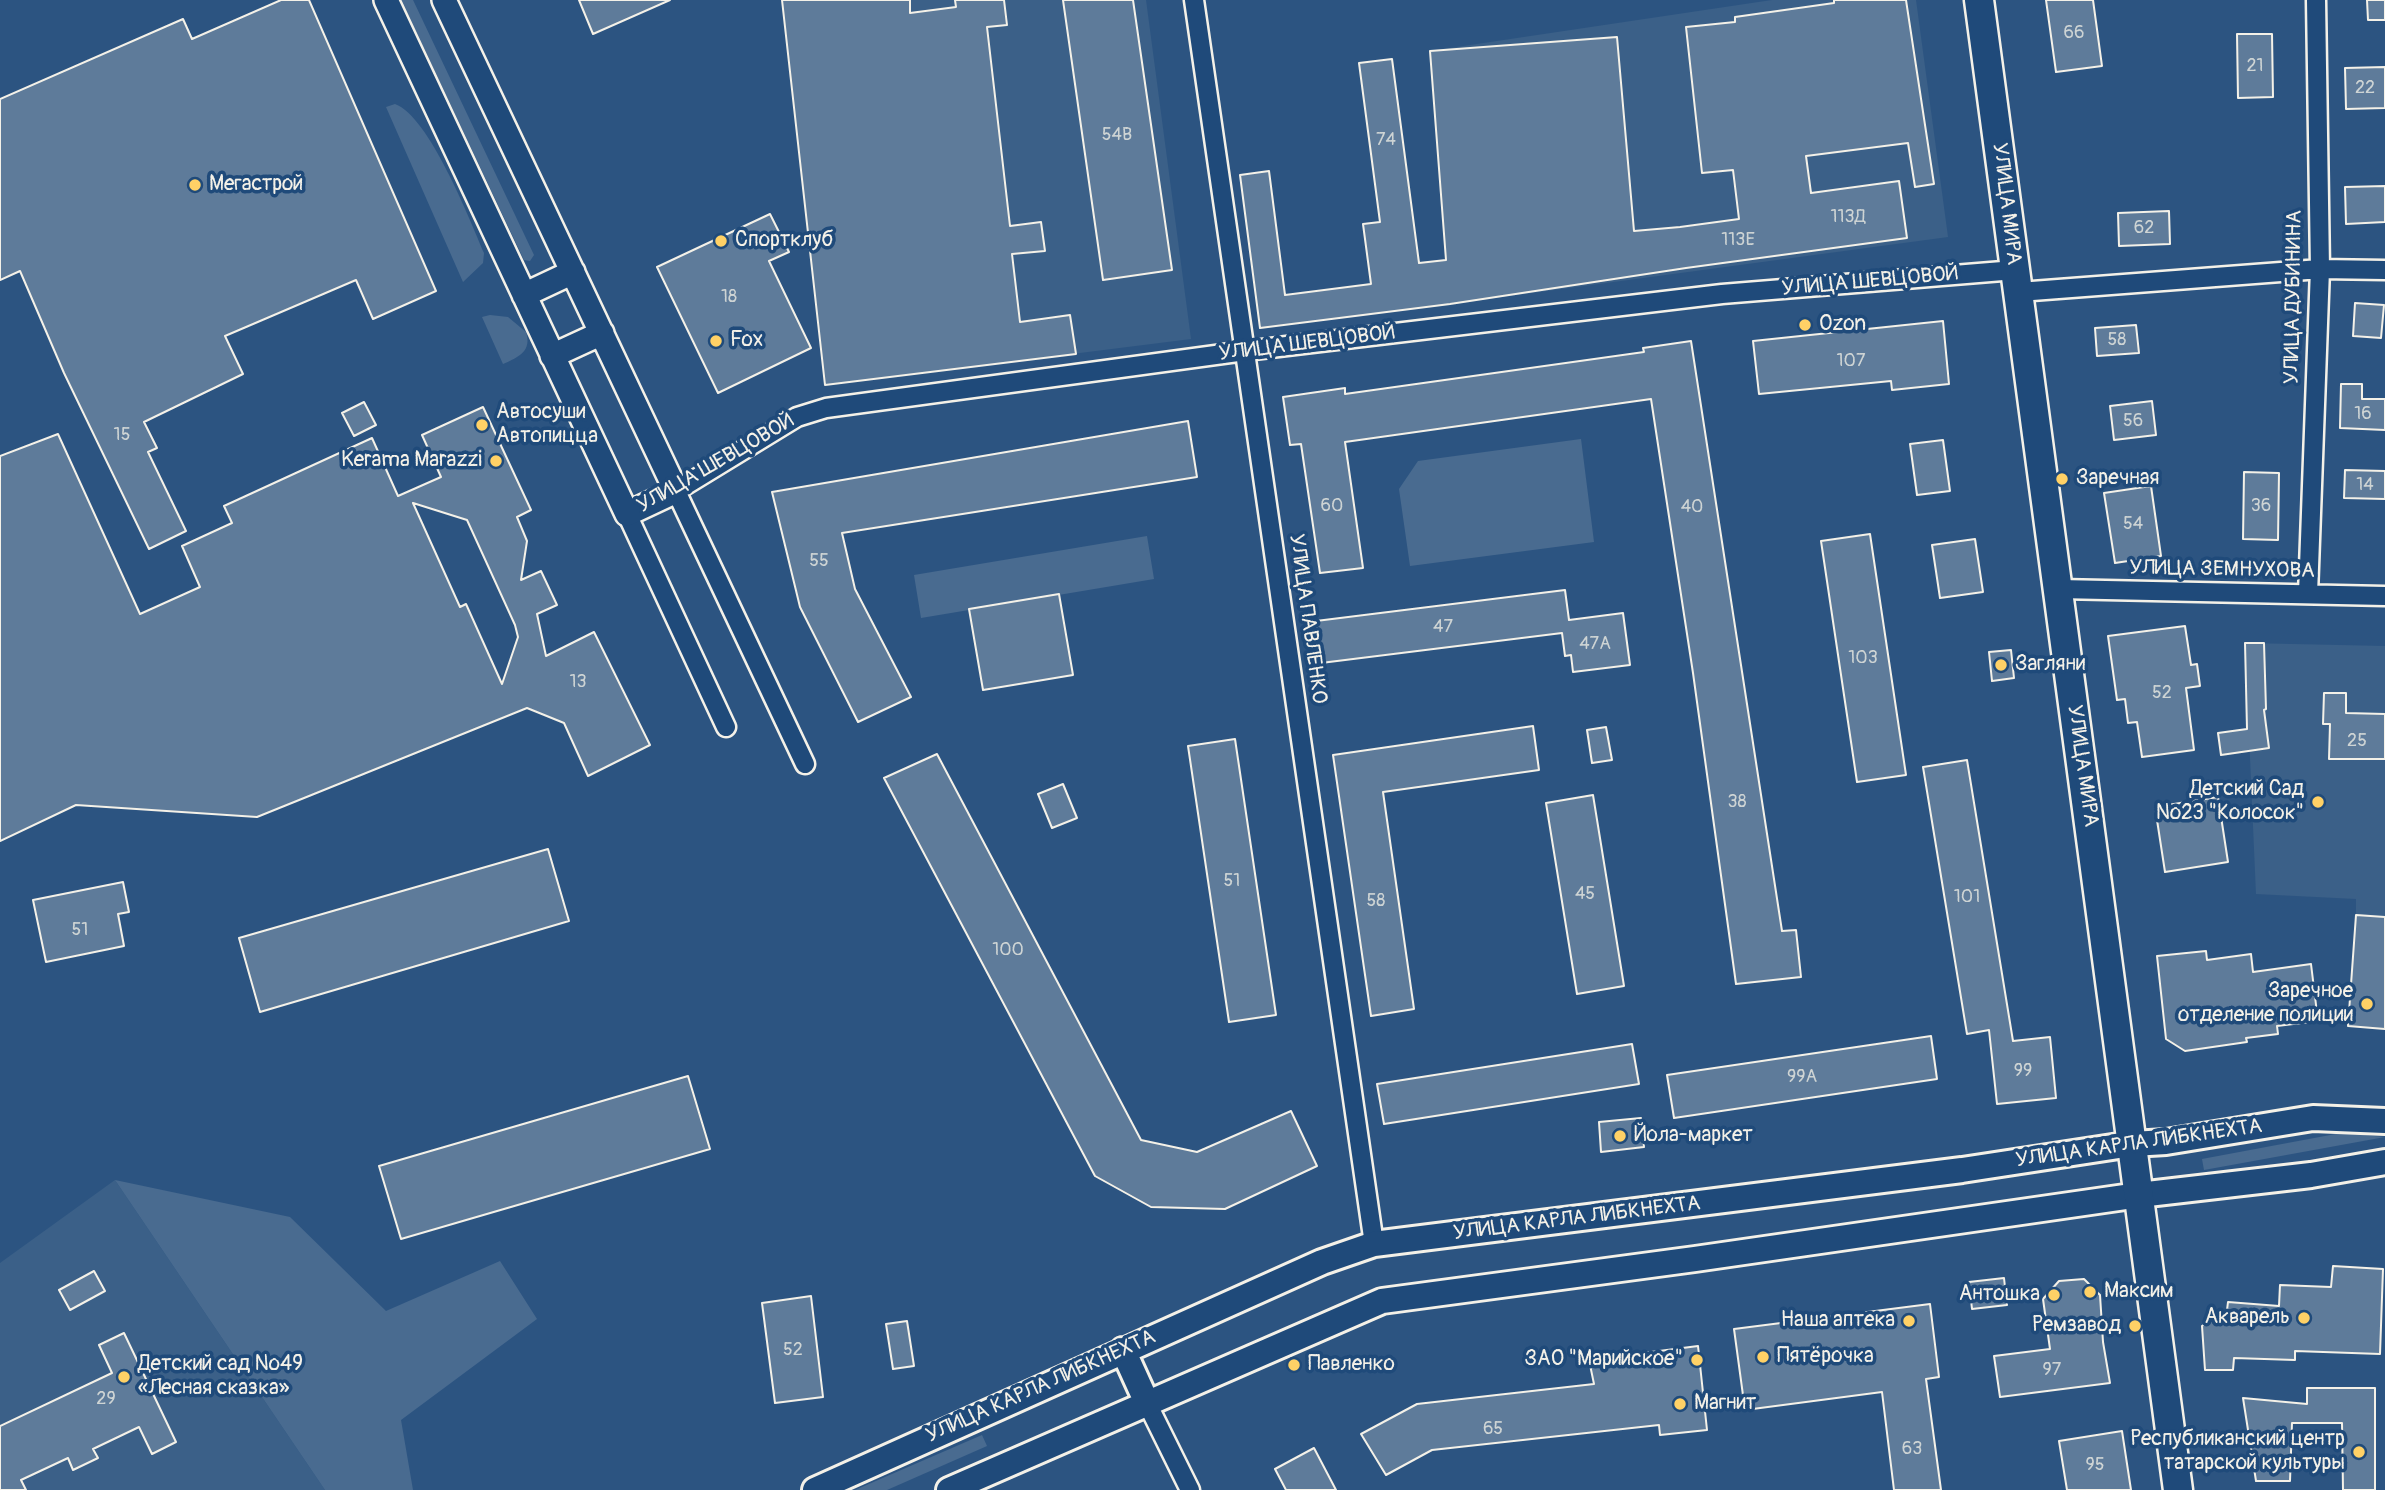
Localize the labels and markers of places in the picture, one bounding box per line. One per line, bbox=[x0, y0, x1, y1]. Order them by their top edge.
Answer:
place label: Мегастрой bbox=[209, 172, 303, 198]
marker: Мегастрой bbox=[187, 177, 203, 193]
place label: Спортклуб bbox=[735, 228, 833, 254]
marker: Спортклуб bbox=[713, 233, 729, 249]
place label: Ozon bbox=[1819, 312, 1866, 338]
marker: Ozon bbox=[1797, 317, 1813, 333]
place label: Fox bbox=[730, 328, 763, 354]
marker: Fox bbox=[708, 333, 724, 349]
place label: Автосуши Автопицца bbox=[496, 400, 598, 450]
marker: Автосуши Автопицца bbox=[474, 417, 490, 433]
place label: Kerama Marazzi bbox=[341, 448, 482, 474]
marker: Kerama Marazzi bbox=[488, 453, 504, 469]
place label: Заречная bbox=[2076, 466, 2159, 492]
marker: Заречная bbox=[2054, 471, 2070, 487]
place label: Загляни bbox=[2015, 652, 2085, 678]
marker: Загляни bbox=[1993, 657, 2009, 673]
place label: Детский Сад №23 "Колосок" bbox=[2156, 777, 2304, 827]
marker: Детский Сад №23 "Колосок" bbox=[2310, 794, 2326, 810]
place label: Заречное отделение полиции bbox=[2178, 979, 2353, 1029]
marker: Заречное отделение полиции bbox=[2359, 996, 2375, 1012]
place label: Йола-маркет bbox=[1634, 1123, 1753, 1149]
marker: Йола-маркет bbox=[1612, 1128, 1628, 1144]
place label: Максим bbox=[2104, 1279, 2174, 1305]
place label: Антошка bbox=[1959, 1282, 2040, 1308]
marker: Максим bbox=[2082, 1284, 2098, 1300]
marker: Антошка bbox=[2046, 1287, 2062, 1303]
place label: Акварель bbox=[2204, 1305, 2290, 1331]
place label: Наша аптека bbox=[1781, 1308, 1895, 1334]
marker: Акварель bbox=[2296, 1310, 2312, 1326]
marker: Наша аптека bbox=[1901, 1313, 1917, 1329]
place label: Ремзавод bbox=[2032, 1313, 2121, 1339]
marker: Ремзавод bbox=[2127, 1318, 2143, 1334]
place label: Пятёрочка bbox=[1777, 1344, 1874, 1370]
place label: ЗАО "Марийское" bbox=[1524, 1347, 1683, 1373]
marker: Пятёрочка bbox=[1755, 1349, 1771, 1365]
place label: Детский сад №49 «Лесная сказка» bbox=[138, 1352, 303, 1402]
place label: Павленко bbox=[1308, 1352, 1395, 1378]
marker: ЗАО "Марийское" bbox=[1689, 1352, 1705, 1368]
marker: Павленко bbox=[1286, 1357, 1302, 1373]
marker: Детский сад №49 «Лесная сказка» bbox=[116, 1369, 132, 1385]
place label: Магнит bbox=[1694, 1391, 1756, 1417]
marker: Магнит bbox=[1672, 1396, 1688, 1412]
place label: Республиканский центр татарской культуры bbox=[2130, 1427, 2345, 1477]
marker: Республиканский центр татарской культуры bbox=[2351, 1444, 2367, 1460]

